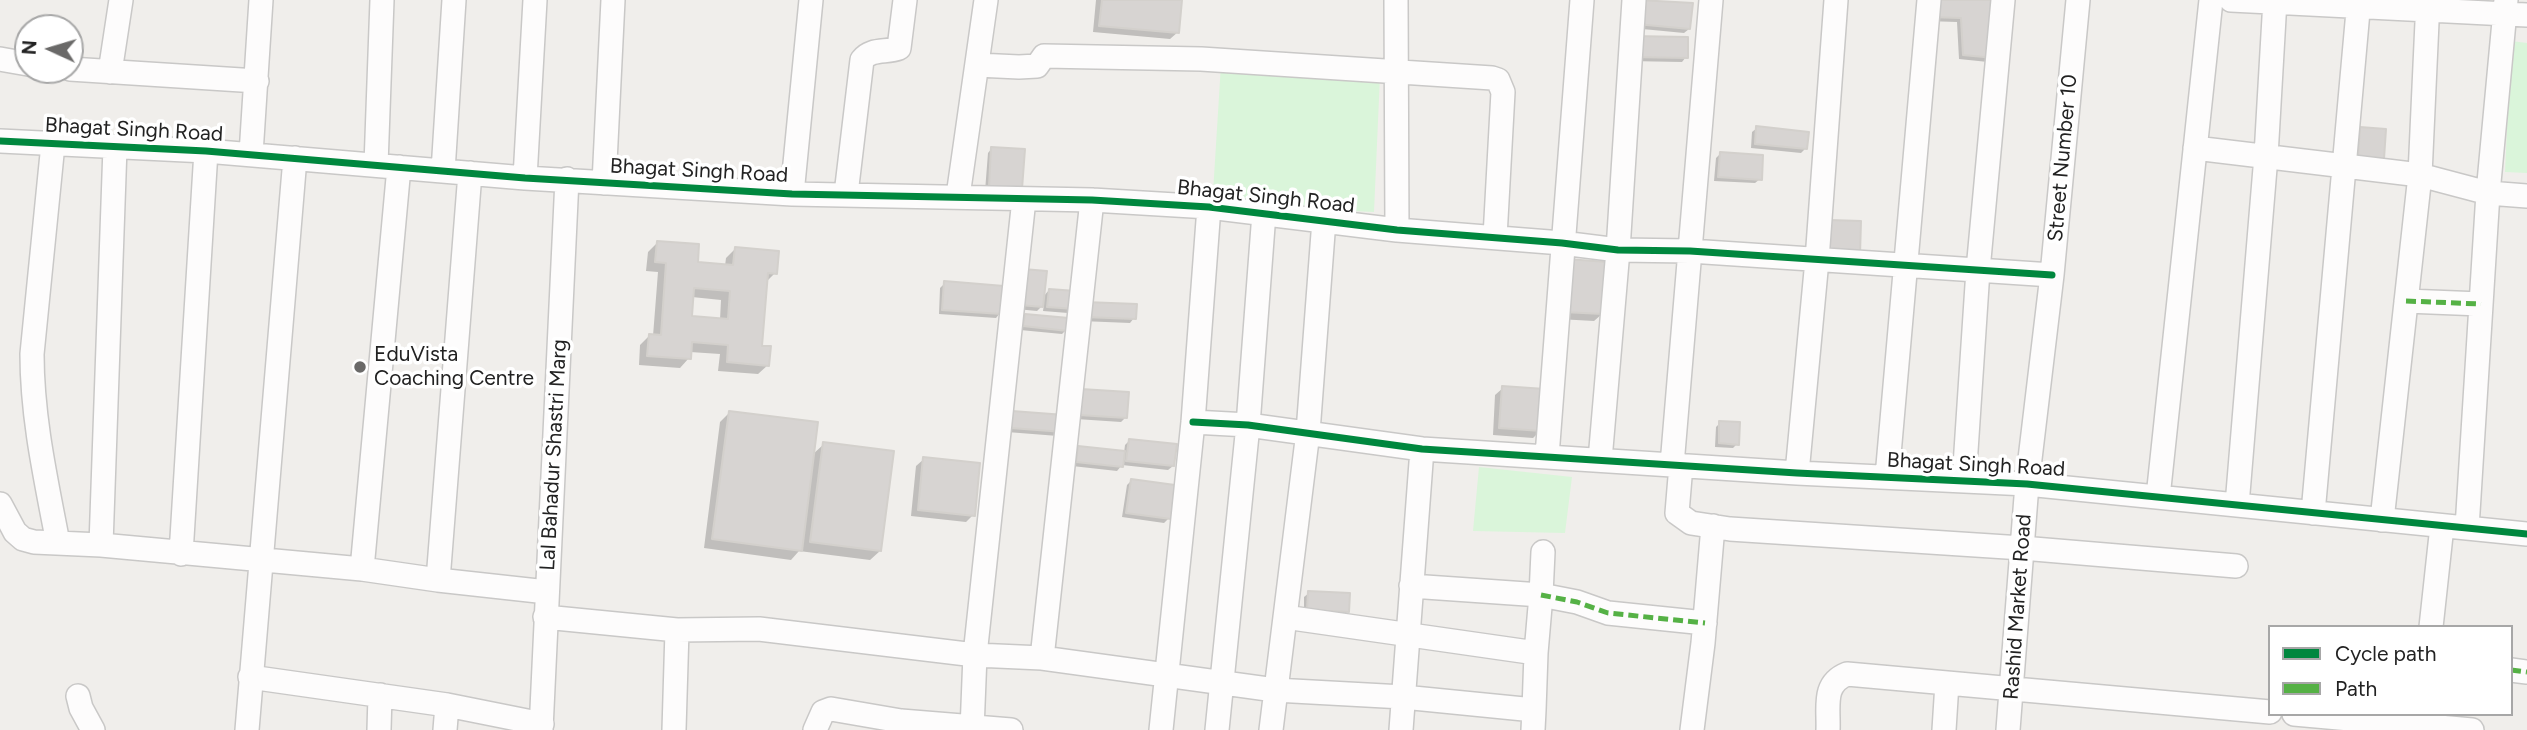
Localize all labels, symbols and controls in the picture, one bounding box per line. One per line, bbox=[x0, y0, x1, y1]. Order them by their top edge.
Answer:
north arrow bbox=[14, 14, 84, 84]
text: N bbox=[18, 40, 42, 56]
street label: Street Number 10 bbox=[2043, 73, 2083, 243]
street label: Bhagat Singh Road bbox=[44, 113, 224, 147]
street label: Bhagat Singh Road bbox=[609, 154, 789, 188]
street label: Bhagat Singh Road bbox=[1176, 175, 1356, 219]
street label: Lal Bahadur Shastri Marg bbox=[535, 339, 573, 571]
place label: EduVista Coaching Centre bbox=[374, 342, 534, 392]
marker: EduVista Coaching Centre bbox=[352, 359, 368, 375]
street label: Bhagat Singh Road bbox=[1886, 448, 2066, 482]
street label: Rashid Market Road bbox=[1999, 513, 2037, 701]
legend bbox=[2268, 625, 2513, 716]
text: Cycle path bbox=[2335, 641, 2436, 666]
text: Path bbox=[2335, 676, 2377, 701]

